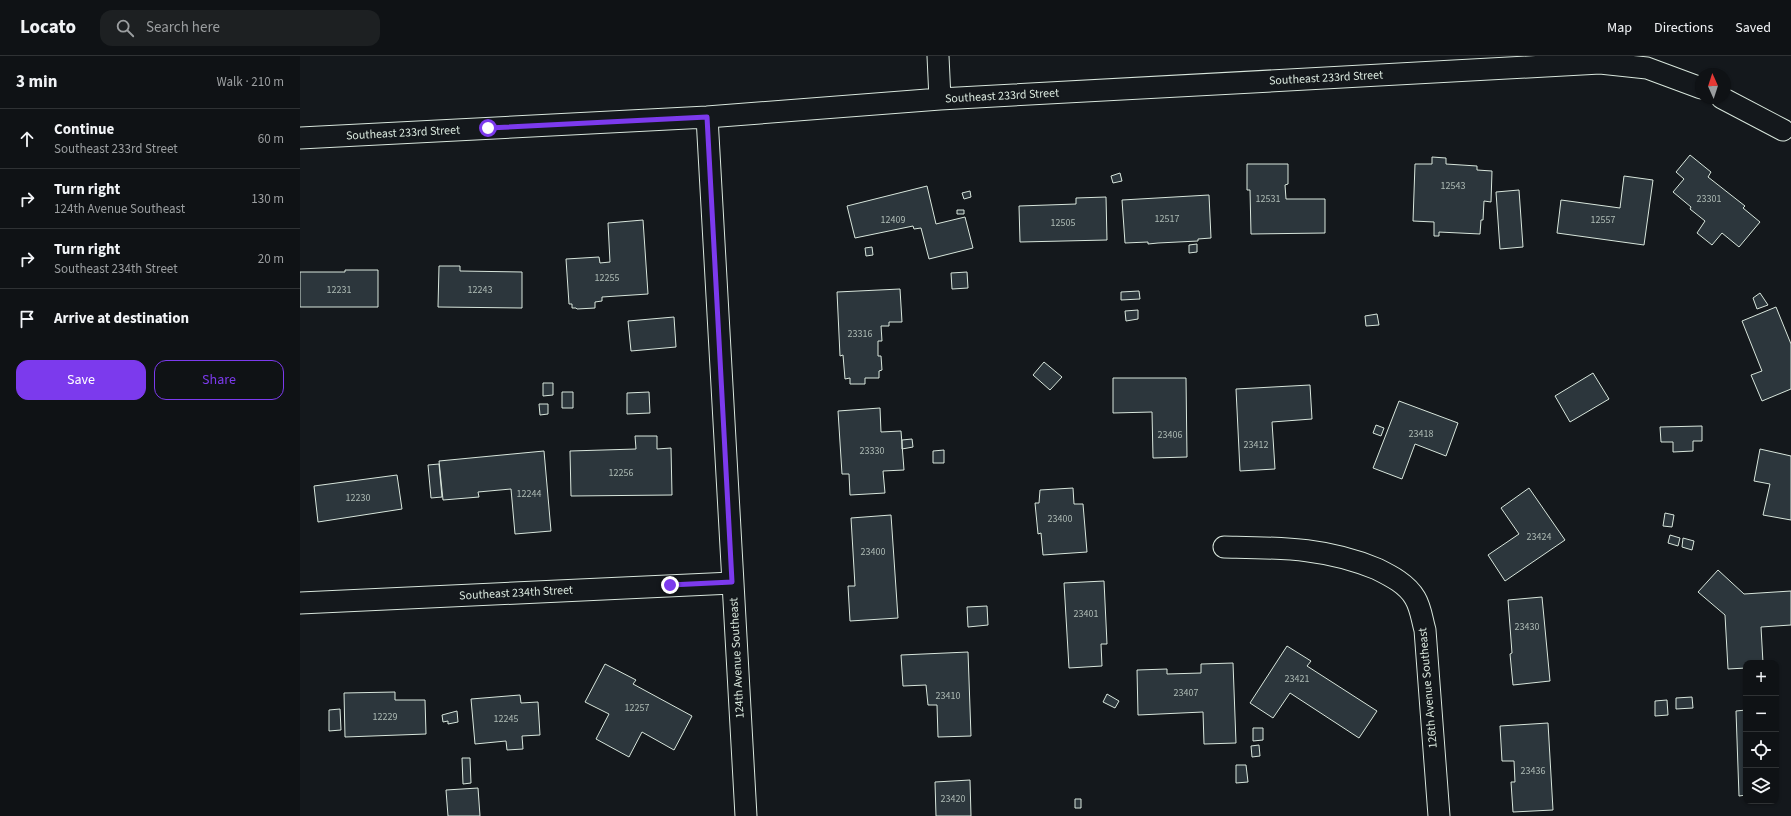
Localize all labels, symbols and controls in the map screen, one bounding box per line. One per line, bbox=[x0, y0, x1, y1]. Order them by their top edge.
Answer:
search box bbox=[100, 10, 380, 46]
text: Locato bbox=[20, 14, 76, 41]
icon: search bbox=[114, 17, 136, 39]
text: Search here bbox=[146, 17, 220, 38]
text: Map bbox=[1607, 18, 1632, 38]
text: Directions bbox=[1654, 18, 1713, 38]
text: Saved bbox=[1735, 18, 1771, 38]
street label: Southeast 233rd Street bbox=[1269, 67, 1383, 89]
north arrow bbox=[1695, 68, 1731, 104]
text: 3 min bbox=[16, 70, 57, 94]
text: Walk · 210 m bbox=[216, 73, 284, 91]
street label: Southeast 233rd Street bbox=[945, 85, 1059, 107]
text: Continue bbox=[54, 119, 114, 140]
route start bbox=[479, 119, 497, 137]
street label: Southeast 233rd Street bbox=[346, 122, 460, 144]
icon: ahead bbox=[16, 128, 38, 150]
text: 60 m bbox=[258, 130, 284, 148]
text: Southeast 233rd Street bbox=[54, 140, 178, 158]
text: Turn right bbox=[54, 179, 120, 200]
house number: 12543 bbox=[1441, 179, 1465, 193]
icon: right bbox=[16, 188, 38, 210]
text: 130 m bbox=[251, 190, 284, 208]
house number: 12531 bbox=[1256, 192, 1280, 206]
house number: 23301 bbox=[1697, 192, 1721, 206]
text: 124th Avenue Southeast bbox=[54, 200, 185, 218]
house number: 12517 bbox=[1155, 212, 1179, 226]
house number: 12409 bbox=[881, 213, 905, 227]
house number: 12557 bbox=[1591, 213, 1615, 227]
house number: 12505 bbox=[1051, 216, 1075, 230]
text: Turn right bbox=[54, 239, 120, 260]
icon: right bbox=[16, 248, 38, 270]
text: 20 m bbox=[258, 250, 284, 268]
text: Southeast 234th Street bbox=[54, 260, 178, 278]
house number: 12255 bbox=[595, 271, 619, 285]
house number: 12231 bbox=[327, 283, 351, 297]
house number: 12243 bbox=[468, 283, 492, 297]
icon: arrive bbox=[16, 308, 38, 330]
text: Arrive at destination bbox=[54, 308, 189, 329]
house number: 23316 bbox=[848, 327, 872, 341]
button: Save bbox=[16, 360, 146, 400]
button: Share bbox=[154, 360, 284, 400]
house number: 23418 bbox=[1409, 427, 1433, 441]
house number: 23406 bbox=[1158, 428, 1182, 442]
house number: 23412 bbox=[1244, 438, 1268, 452]
house number: 23330 bbox=[860, 444, 884, 458]
house number: 12256 bbox=[609, 466, 633, 480]
house number: 12244 bbox=[517, 487, 541, 501]
house number: 12230 bbox=[346, 491, 370, 505]
house number: 23400 bbox=[1048, 512, 1072, 526]
house number: 23424 bbox=[1527, 530, 1551, 544]
house number: 23400 bbox=[861, 545, 885, 559]
route end bbox=[661, 576, 679, 594]
street label: Southeast 234th Street bbox=[459, 582, 573, 604]
street label: 124th Avenue Southeast bbox=[725, 597, 749, 719]
house number: 23401 bbox=[1074, 607, 1098, 621]
house number: 23430 bbox=[1515, 620, 1539, 634]
street label: 126th Avenue Southeast bbox=[1414, 627, 1442, 749]
map controls bbox=[1743, 660, 1779, 804]
button: + bbox=[1743, 660, 1779, 696]
house number: 23421 bbox=[1285, 672, 1309, 686]
house number: 23407 bbox=[1174, 686, 1198, 700]
house number: 23410 bbox=[936, 689, 960, 703]
button: − bbox=[1743, 696, 1779, 732]
house number: 12257 bbox=[625, 701, 649, 715]
house number: 12229 bbox=[373, 710, 397, 724]
house number: 12245 bbox=[494, 712, 518, 726]
button: locate bbox=[1743, 732, 1779, 768]
house number: 23436 bbox=[1521, 764, 1545, 778]
button: layers bbox=[1743, 768, 1779, 804]
house number: 23420 bbox=[941, 792, 965, 806]

